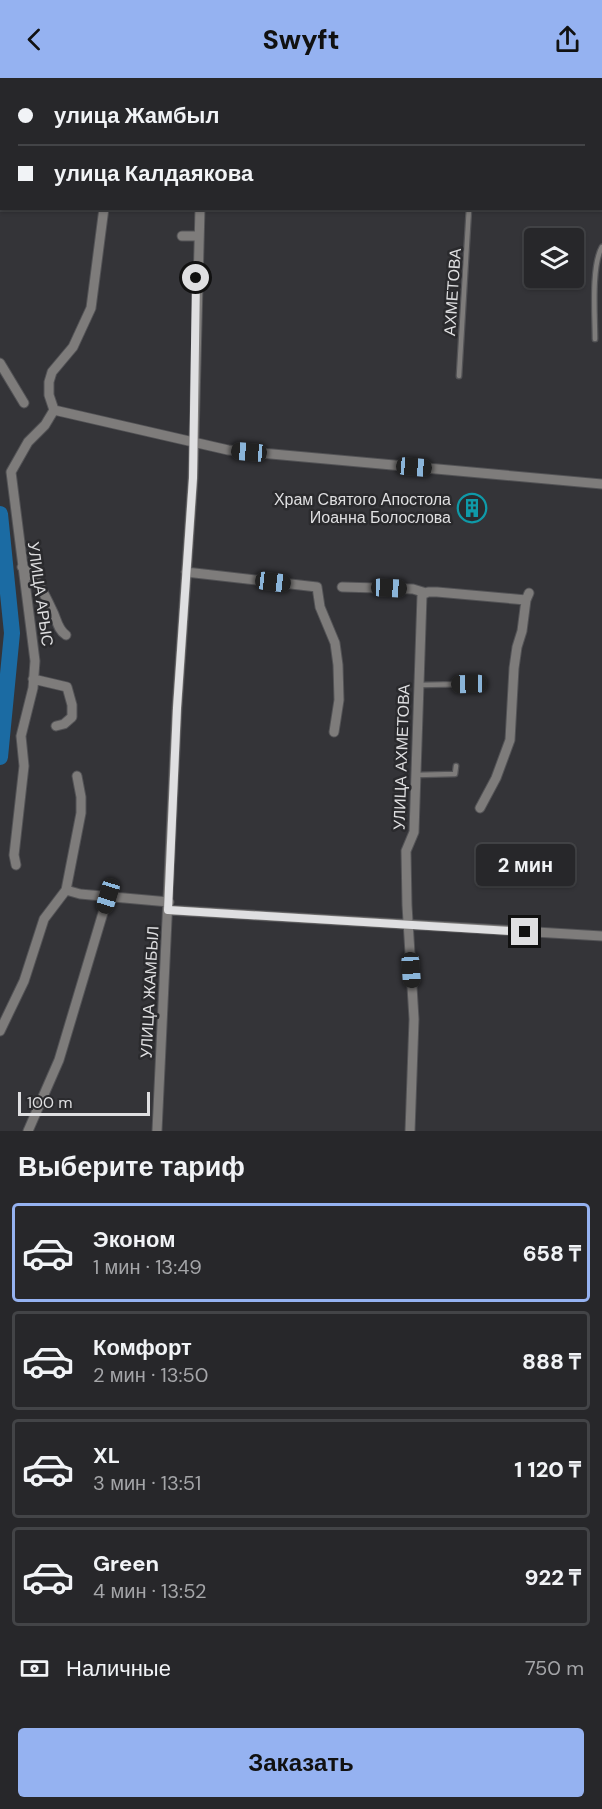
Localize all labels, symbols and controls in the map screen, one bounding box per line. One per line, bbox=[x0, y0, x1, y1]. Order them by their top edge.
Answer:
text: Swyft bbox=[262, 22, 340, 57]
icon: back bbox=[18, 23, 51, 56]
icon: share bbox=[551, 23, 584, 56]
text: улица Жамбыл bbox=[54, 101, 219, 130]
text: улица Калдаякова bbox=[54, 159, 253, 188]
map controls bbox=[524, 228, 584, 288]
button: layers bbox=[524, 228, 584, 288]
street label: АХМЕТОВА bbox=[439, 247, 466, 336]
route start bbox=[182, 264, 209, 291]
car bbox=[230, 441, 268, 463]
car bbox=[395, 456, 433, 478]
place label: Храм Святого Апостола Иоанна Болослова bbox=[274, 489, 451, 528]
building icon: Храм Святого Апостола Иоанна Болослова bbox=[456, 492, 488, 524]
street label: УЛИЦА АРЫС bbox=[23, 540, 58, 648]
car bbox=[254, 571, 292, 593]
car bbox=[371, 578, 407, 598]
car bbox=[451, 675, 487, 693]
street label: УЛИЦА АХМЕТОВА bbox=[388, 683, 415, 830]
callout: 2 мин bbox=[476, 845, 574, 887]
text: 2 мин bbox=[498, 852, 553, 878]
car bbox=[94, 876, 122, 916]
route end bbox=[511, 918, 538, 945]
street label: УЛИЦА ЖАМБЫЛ bbox=[136, 925, 163, 1059]
car bbox=[401, 951, 421, 989]
scale bar bbox=[18, 1089, 150, 1116]
text: 100 m bbox=[27, 1092, 72, 1113]
text: Выберите тариф bbox=[18, 1149, 245, 1184]
text: Эконом bbox=[93, 1225, 176, 1254]
icon: car bbox=[21, 1226, 75, 1280]
text: 658 ₸ bbox=[523, 1239, 581, 1268]
text: 1 мин · 13:49 bbox=[93, 1254, 202, 1280]
text: Комфорт bbox=[93, 1333, 192, 1362]
icon: car bbox=[21, 1334, 75, 1388]
text: 888 ₸ bbox=[522, 1347, 581, 1376]
text: 2 мин · 13:50 bbox=[93, 1362, 208, 1388]
text: XL bbox=[93, 1441, 120, 1470]
icon: car bbox=[21, 1442, 75, 1496]
text: 1 120 ₸ bbox=[514, 1455, 581, 1484]
text: 3 мин · 13:51 bbox=[93, 1470, 201, 1496]
text: Green bbox=[93, 1549, 159, 1578]
icon: car bbox=[21, 1550, 75, 1604]
text: 922 ₸ bbox=[525, 1563, 581, 1592]
text: 4 мин · 13:52 bbox=[93, 1578, 207, 1604]
icon: cash bbox=[18, 1652, 51, 1685]
text: Наличные bbox=[66, 1654, 171, 1683]
text: 750 m bbox=[525, 1655, 584, 1681]
button: Заказать bbox=[18, 1728, 584, 1797]

